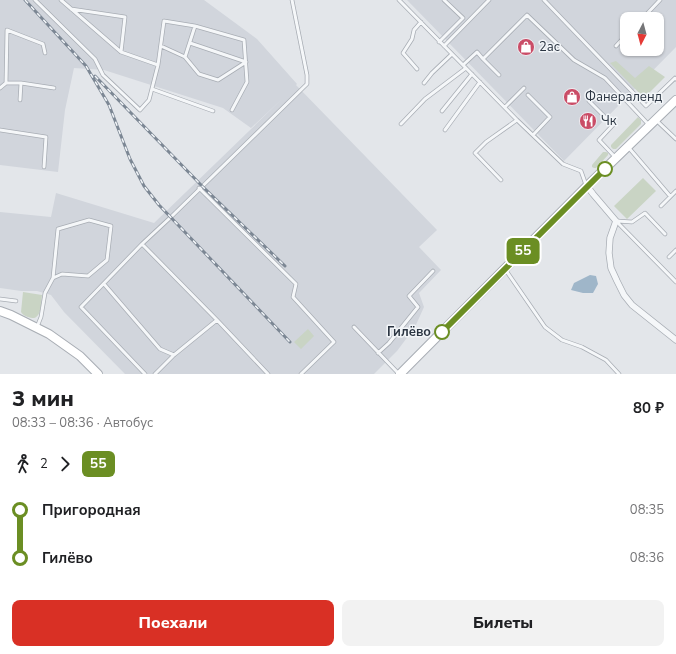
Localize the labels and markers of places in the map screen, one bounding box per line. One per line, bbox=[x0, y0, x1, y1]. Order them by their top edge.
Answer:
shop icon: 2ас bbox=[516, 37, 536, 57]
place label: 2ас bbox=[539, 38, 560, 56]
shop icon: Фанераленд bbox=[562, 87, 582, 107]
place label: Фанераленд bbox=[585, 88, 663, 106]
restaurant icon: Чк bbox=[578, 111, 598, 131]
place label: Чк bbox=[601, 112, 617, 130]
unlabelled marker bbox=[597, 161, 613, 177]
place label: Гилёво bbox=[387, 323, 431, 341]
marker: Гилёво bbox=[434, 324, 450, 340]

